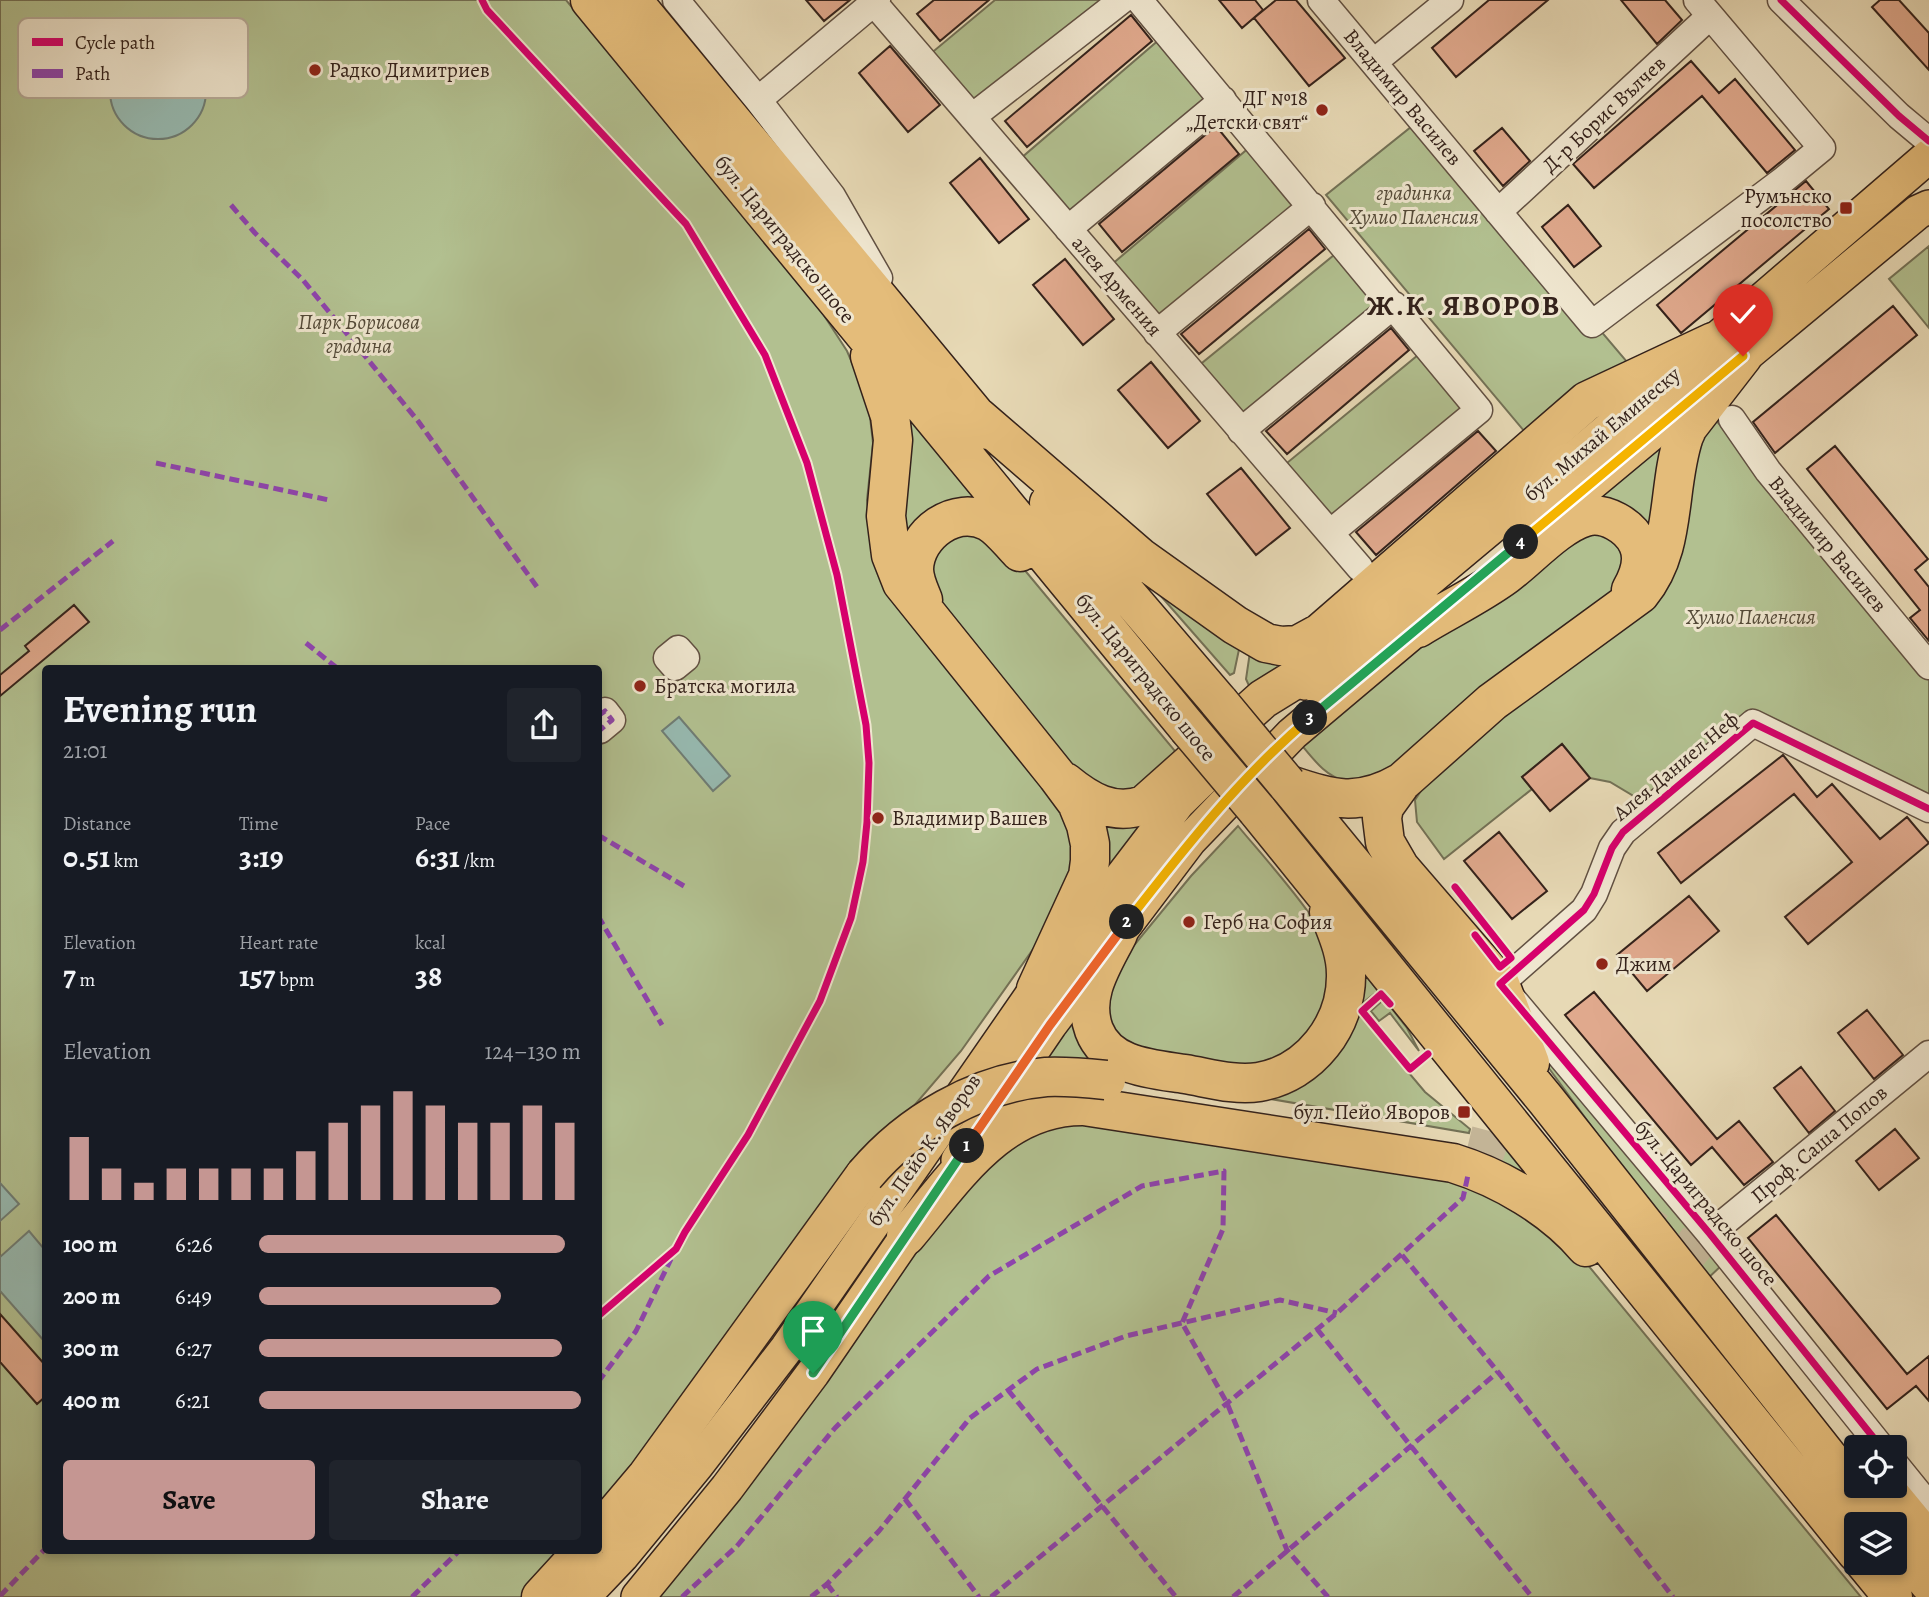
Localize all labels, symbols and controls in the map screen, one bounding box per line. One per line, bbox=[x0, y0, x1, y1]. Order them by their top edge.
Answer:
legend bbox=[18, 18, 248, 98]
street label: Владимир Василев bbox=[1337, 23, 1469, 171]
text: Cycle path bbox=[75, 30, 155, 56]
street label: Д-р Борис Вълчев bbox=[1536, 49, 1672, 179]
place label: Радко Димитриев bbox=[329, 56, 490, 84]
text: Path bbox=[75, 61, 110, 87]
marker: Радко Димитриев bbox=[307, 62, 323, 78]
place label: ДГ №18 „Детски свят“ bbox=[1185, 84, 1308, 136]
marker: ДГ №18 „Детски свят“ bbox=[1314, 102, 1330, 118]
street label: бул. Цариградско шосе bbox=[708, 149, 862, 329]
park label: градинка Хулио Паленсия bbox=[1348, 179, 1479, 231]
place label: Румънско посолство bbox=[1741, 182, 1832, 234]
marker: Румънско посолство bbox=[1838, 200, 1854, 216]
street label: алея Армения bbox=[1065, 230, 1169, 342]
pin bbox=[1713, 284, 1773, 356]
district label: Ж.К. ЯВОРОВ bbox=[1367, 287, 1561, 325]
icon: check bbox=[1724, 295, 1762, 333]
park label: Парк Борисова градина bbox=[298, 308, 420, 360]
street label: бул. Михай Еминеску bbox=[1518, 360, 1687, 508]
street label: Владимир Василев bbox=[1762, 470, 1894, 618]
pin: 4 bbox=[1504, 524, 1538, 560]
text: 4 bbox=[1516, 528, 1525, 554]
street label: бул. Цариградско шосе bbox=[1069, 587, 1223, 767]
park label: Хулио Паленсия bbox=[1685, 603, 1816, 631]
place label: Братска могила bbox=[654, 672, 796, 700]
marker: Братска могила bbox=[632, 678, 648, 694]
text: Evening run bbox=[63, 683, 257, 735]
button: share bbox=[507, 688, 581, 762]
pin: 3 bbox=[1292, 700, 1328, 736]
text: 3 bbox=[1305, 704, 1314, 730]
street label: Алея Даниел Неф bbox=[1607, 705, 1745, 827]
text: 21:01 bbox=[63, 735, 107, 766]
place label: Владимир Вашев bbox=[892, 804, 1048, 832]
marker: Владимир Вашев bbox=[870, 810, 886, 826]
text: Distance bbox=[63, 811, 131, 837]
text: Time bbox=[239, 811, 278, 837]
text: Pace bbox=[415, 811, 450, 837]
text: 0.51 bbox=[63, 837, 110, 877]
text: 3:19 bbox=[239, 837, 284, 877]
text: 6:31 bbox=[415, 837, 460, 877]
text: km bbox=[110, 848, 139, 874]
text: /km bbox=[460, 848, 495, 874]
pin: 2 bbox=[1110, 904, 1144, 940]
text: 2 bbox=[1122, 908, 1131, 934]
place label: Герб на София bbox=[1203, 908, 1332, 936]
marker: Герб на София bbox=[1181, 914, 1197, 930]
text: Elevation bbox=[63, 930, 136, 956]
text: Heart rate bbox=[239, 930, 318, 956]
text: kcal bbox=[415, 930, 445, 956]
place label: Джим bbox=[1616, 950, 1672, 978]
text: 7 bbox=[63, 956, 76, 996]
text: 157 bbox=[239, 956, 275, 996]
text: 38 bbox=[415, 956, 442, 996]
marker: Джим bbox=[1594, 956, 1610, 972]
text: m bbox=[76, 967, 95, 993]
text: bpm bbox=[275, 967, 315, 993]
text: Elevation bbox=[63, 1036, 151, 1067]
text: 124–130 m bbox=[484, 1036, 581, 1067]
street label: бул. Пейо К. Яворов bbox=[861, 1068, 987, 1232]
street label: Проф. Саша Попов bbox=[1745, 1079, 1893, 1209]
place label: бул. Пейо Яворов bbox=[1293, 1098, 1450, 1126]
marker: бул. Пейо Яворов bbox=[1456, 1104, 1472, 1120]
street label: бул. Цариградско шосе bbox=[1628, 1114, 1784, 1292]
pin: 1 bbox=[950, 1128, 984, 1164]
text: 1 bbox=[963, 1132, 970, 1158]
text: 100 m bbox=[63, 1229, 118, 1260]
text: 6:26 bbox=[175, 1229, 213, 1260]
text: 200 m bbox=[63, 1281, 121, 1312]
text: 6:49 bbox=[175, 1281, 212, 1312]
pin bbox=[783, 1301, 843, 1373]
icon: arrive bbox=[794, 1312, 832, 1350]
text: 300 m bbox=[63, 1333, 119, 1364]
text: 6:27 bbox=[175, 1333, 212, 1364]
text: 400 m bbox=[63, 1385, 120, 1416]
text: 6:21 bbox=[175, 1385, 210, 1416]
map controls bbox=[1844, 1435, 1907, 1575]
button: locate bbox=[1844, 1435, 1907, 1498]
button: Save bbox=[63, 1460, 315, 1540]
button: Share bbox=[329, 1460, 581, 1540]
button: layers bbox=[1844, 1512, 1907, 1575]

